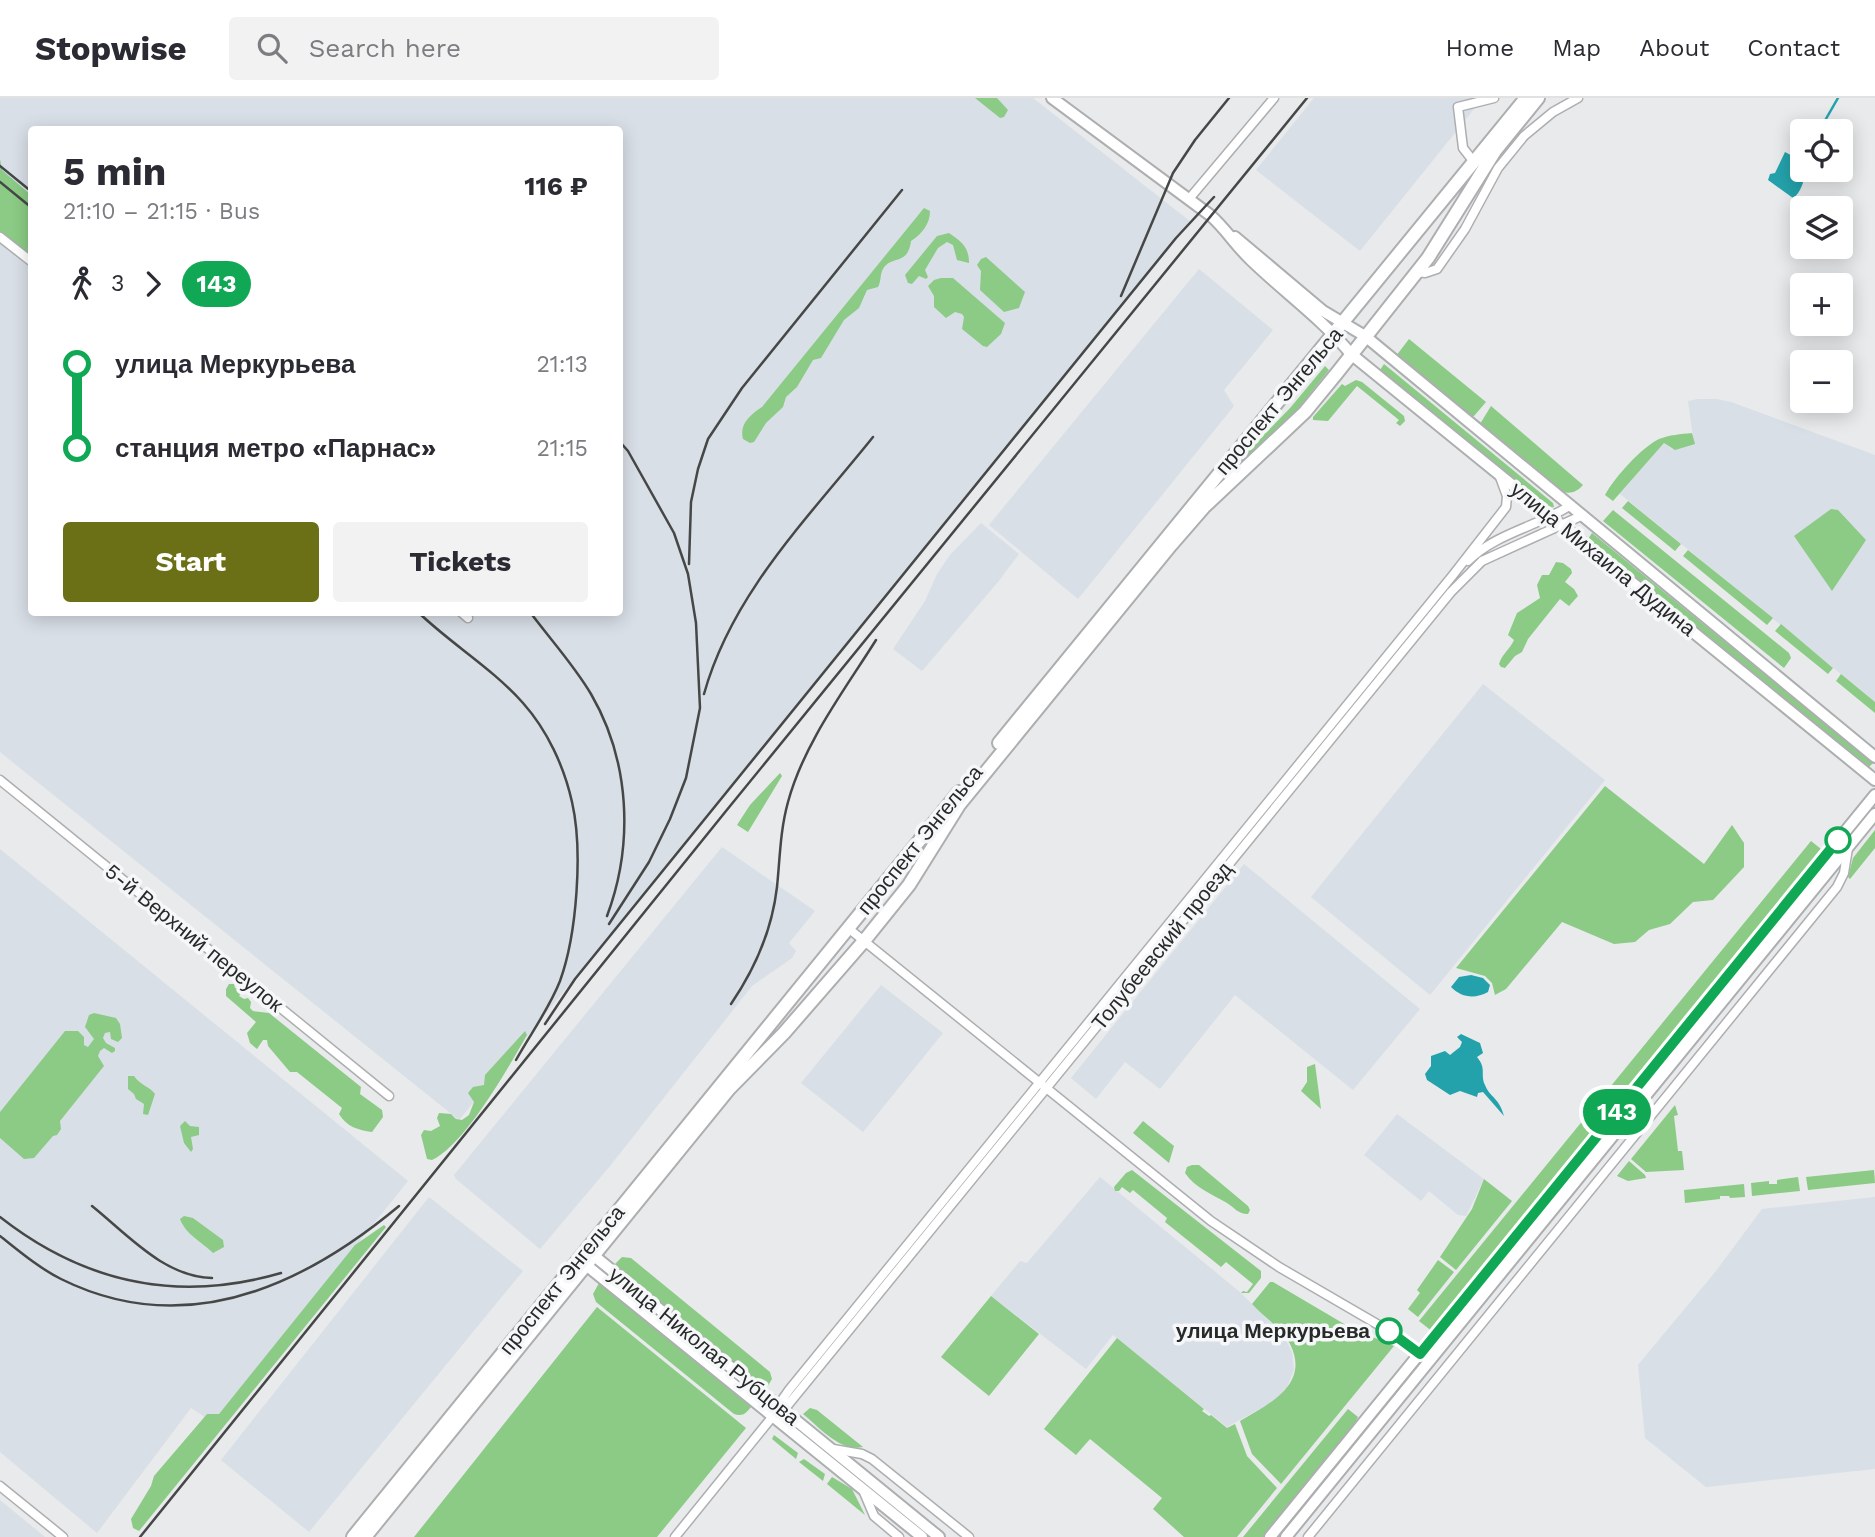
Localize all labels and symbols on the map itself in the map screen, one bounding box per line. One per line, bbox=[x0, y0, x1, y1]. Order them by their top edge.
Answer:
street label: проспект Энгельса bbox=[1210, 322, 1348, 479]
street label: улица Михаила Дудина bbox=[1506, 476, 1701, 641]
street label: проспект Энгельса bbox=[852, 760, 988, 919]
unlabelled marker bbox=[1825, 827, 1851, 853]
street label: Толубеевский проезд bbox=[1086, 857, 1237, 1035]
street label: 5-й Верхний переулок bbox=[100, 858, 289, 1017]
line badge: 143 bbox=[1577, 1089, 1657, 1135]
street label: проспект Энгельса bbox=[494, 1200, 630, 1359]
street label: улица Николая Рубцова bbox=[604, 1261, 805, 1430]
place label: улица Меркурьева bbox=[1176, 1318, 1370, 1343]
marker: улица Меркурьева bbox=[1376, 1318, 1402, 1344]

